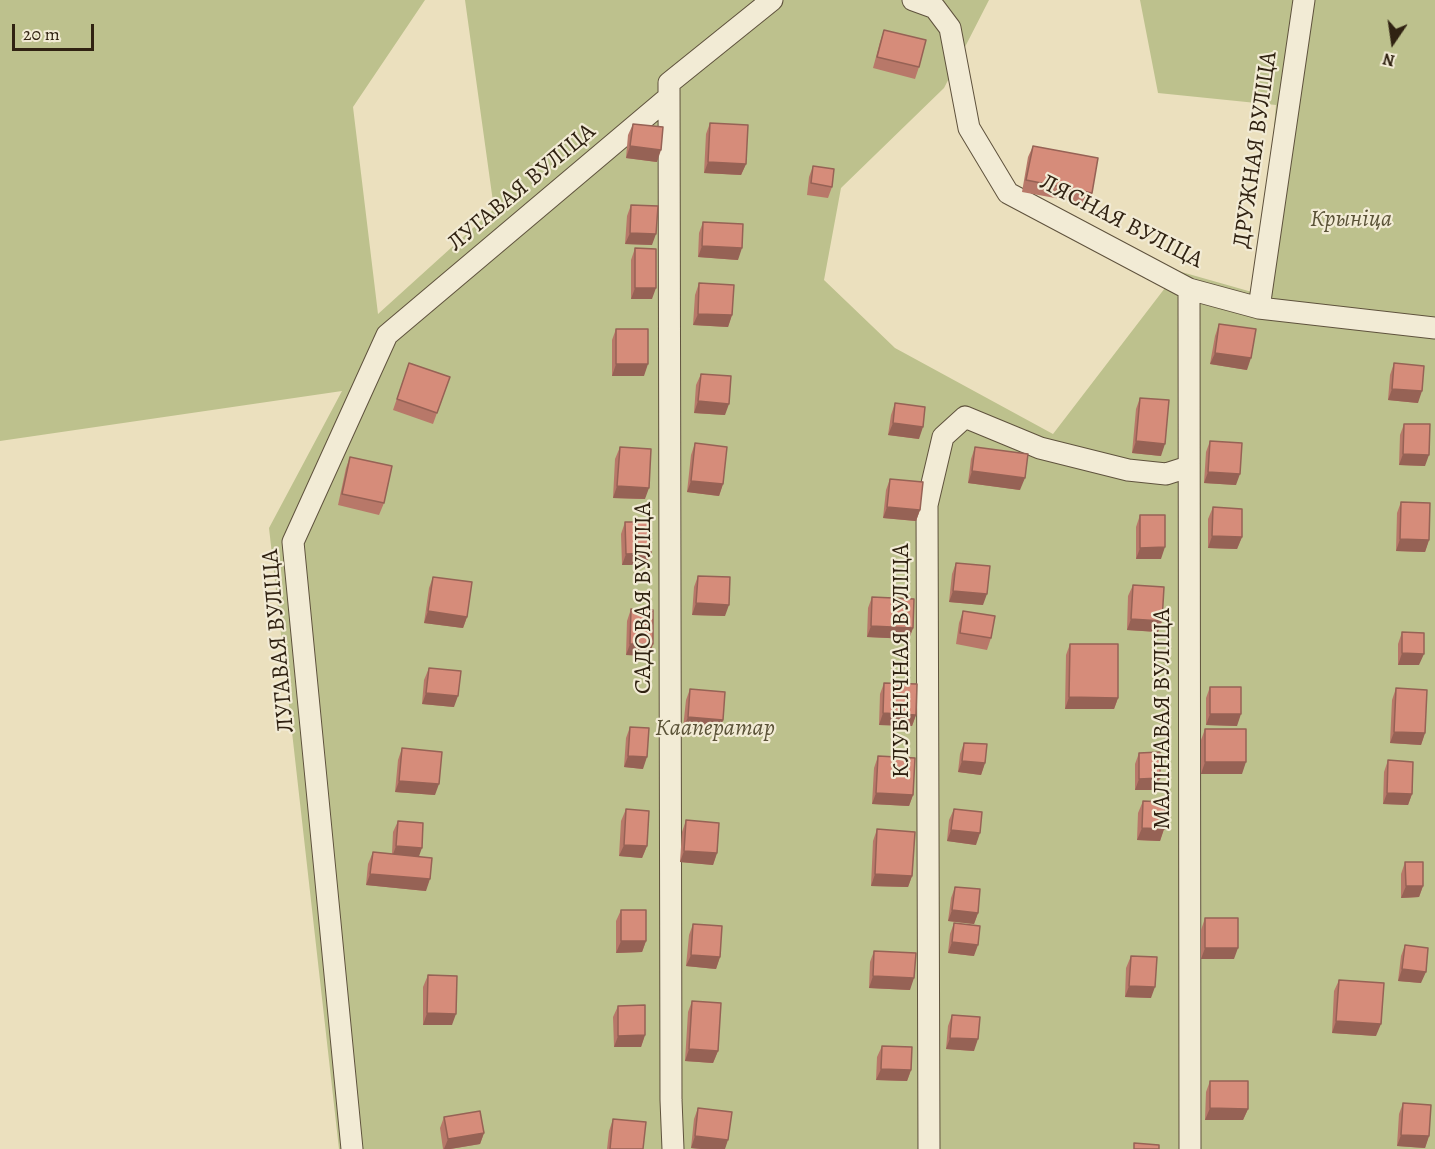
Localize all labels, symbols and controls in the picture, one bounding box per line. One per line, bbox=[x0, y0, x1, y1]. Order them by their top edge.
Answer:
scale bar bbox=[15, 12, 98, 50]
north arrow bbox=[1363, 12, 1423, 72]
text: 20 m bbox=[23, 22, 60, 46]
text: N bbox=[1381, 48, 1397, 72]
street label: ДРУЖНАЯ ВУЛІЦА bbox=[1228, 50, 1284, 250]
street label: ЛУГАВАЯ ВУЛІЦА bbox=[442, 118, 602, 258]
street label: ЛЯСНАЯ ВУЛІЦА bbox=[1035, 168, 1207, 276]
park label: Крыніца bbox=[1310, 206, 1392, 234]
street label: САДОВАЯ ВУЛІЦА bbox=[630, 502, 658, 694]
street label: КЛУБНІЧНАЯ ВУЛІЦА bbox=[888, 544, 916, 778]
street label: ЛУГАВАЯ ВУЛІЦА bbox=[257, 548, 301, 734]
street label: МАЛІНАВАЯ ВУЛІЦА bbox=[1149, 608, 1177, 830]
park label: Кааператар bbox=[655, 715, 775, 743]

